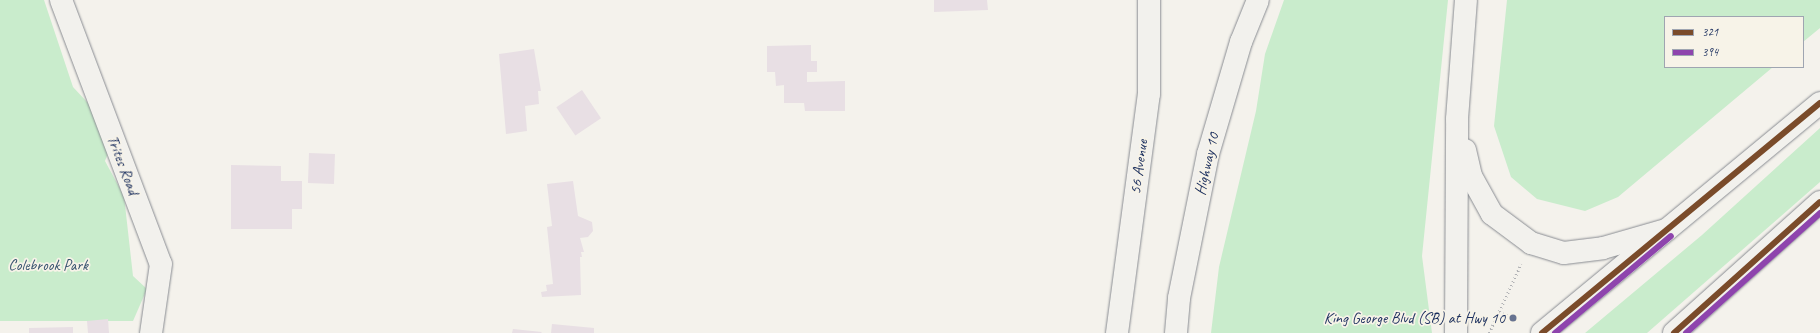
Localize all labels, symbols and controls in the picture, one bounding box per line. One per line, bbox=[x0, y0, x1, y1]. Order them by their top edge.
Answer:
legend bbox=[1664, 16, 1804, 68]
text: 321 bbox=[1702, 24, 1718, 40]
text: 394 bbox=[1702, 44, 1718, 60]
street label: Highway 10 bbox=[1191, 131, 1223, 197]
street label: Trites Road bbox=[103, 133, 143, 197]
street label: 56 Avenue bbox=[1126, 138, 1152, 196]
park label: Colebrook Park bbox=[8, 255, 88, 275]
place label: King George Blvd (SB) at Hwy 10 bbox=[1324, 308, 1505, 328]
marker: King George Blvd (SB) at Hwy 10 bbox=[1508, 313, 1518, 323]

